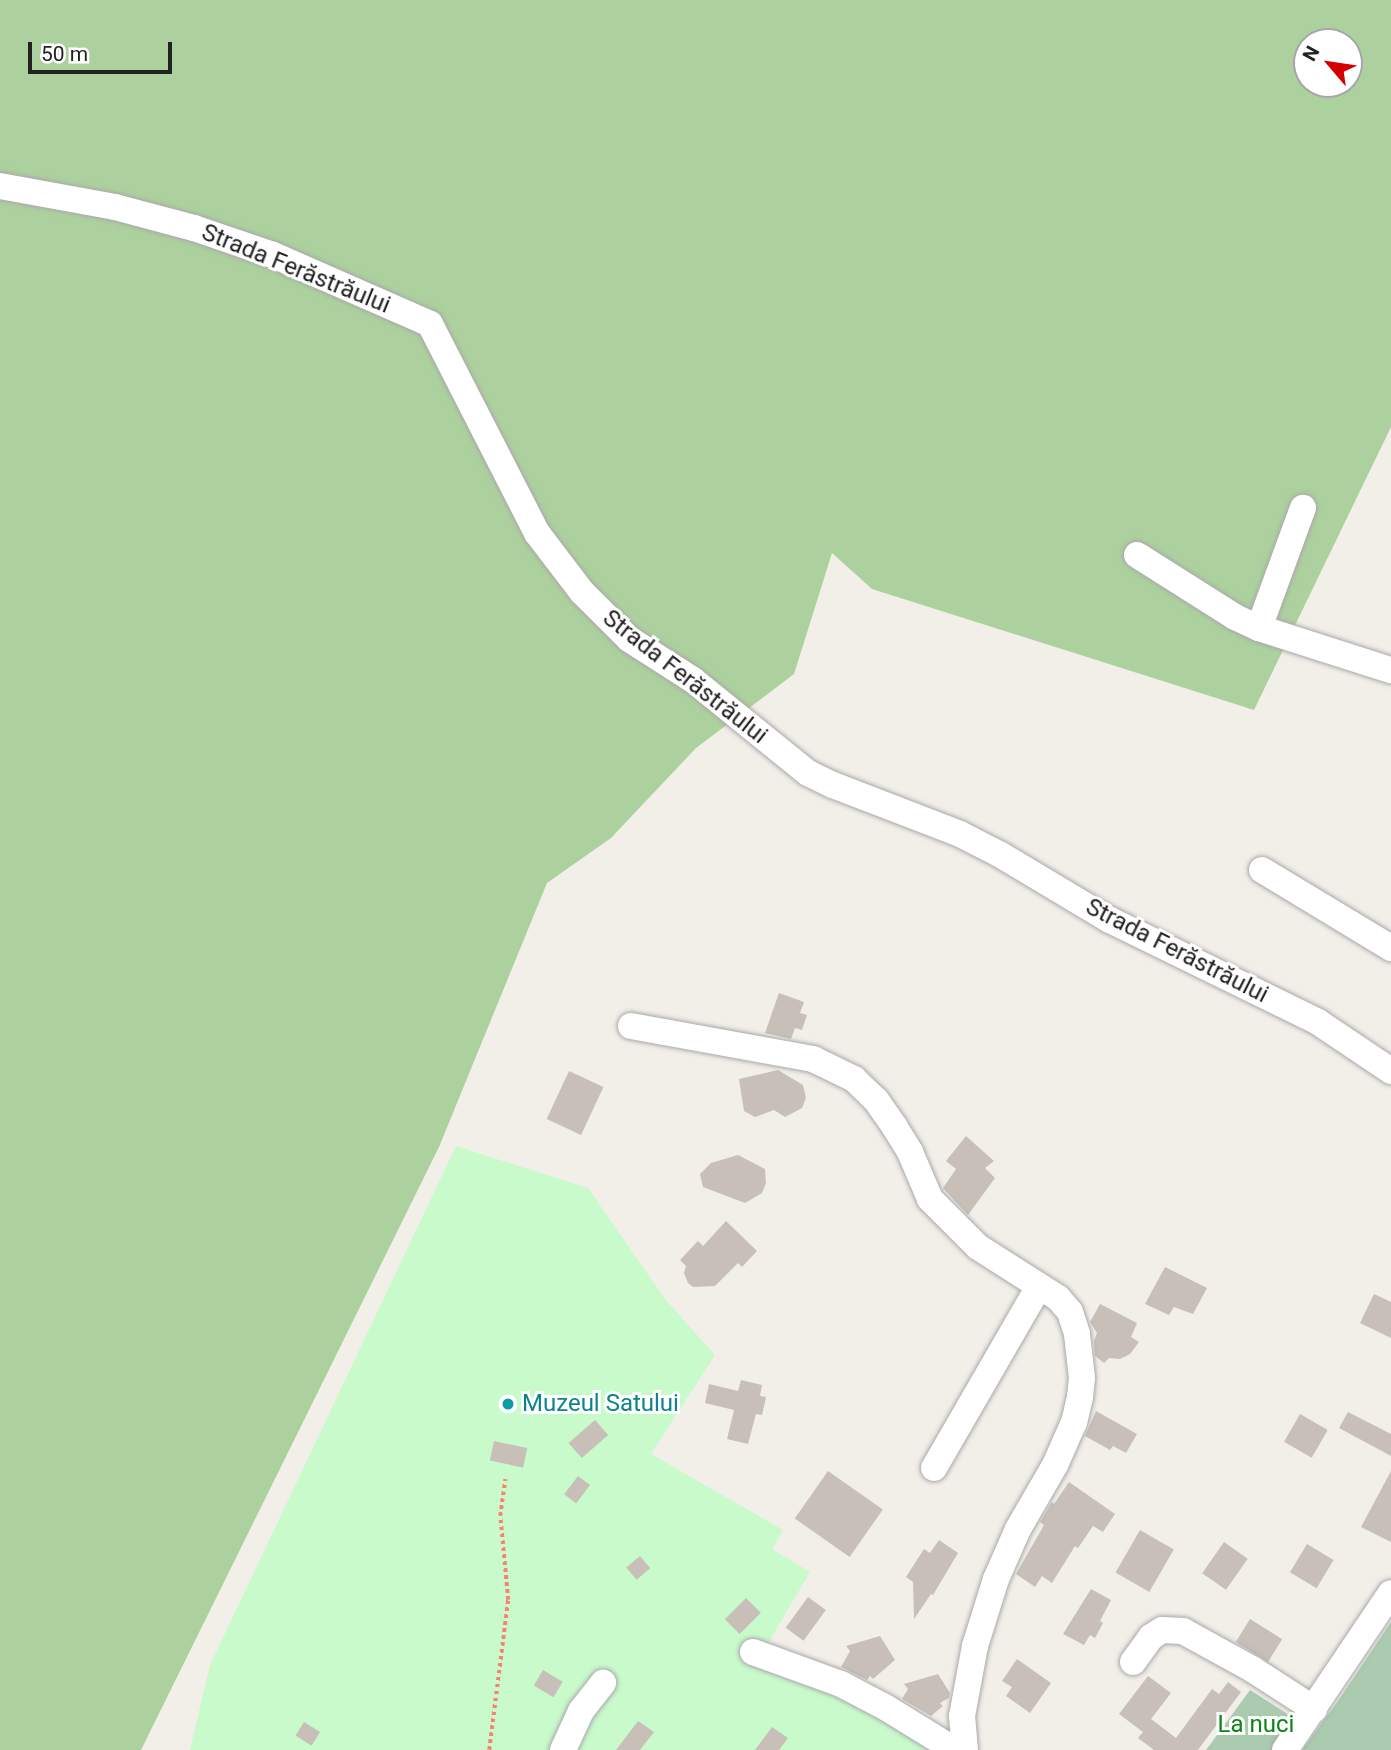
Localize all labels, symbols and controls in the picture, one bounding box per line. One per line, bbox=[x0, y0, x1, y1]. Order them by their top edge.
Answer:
scale bar bbox=[32, 28, 175, 72]
north arrow bbox=[1293, 28, 1363, 98]
text: 50 m bbox=[41, 42, 88, 66]
text: N bbox=[1298, 42, 1324, 65]
street label: Strada Ferăstrăului bbox=[197, 218, 395, 320]
street label: Strada Ferăstrăului bbox=[597, 604, 773, 750]
street label: Strada Ferăstrăului bbox=[1081, 893, 1273, 1009]
place label: Muzeul Satului bbox=[522, 1390, 679, 1418]
marker: Muzeul Satului bbox=[500, 1396, 516, 1412]
park label: La nuci bbox=[1218, 1711, 1294, 1739]

